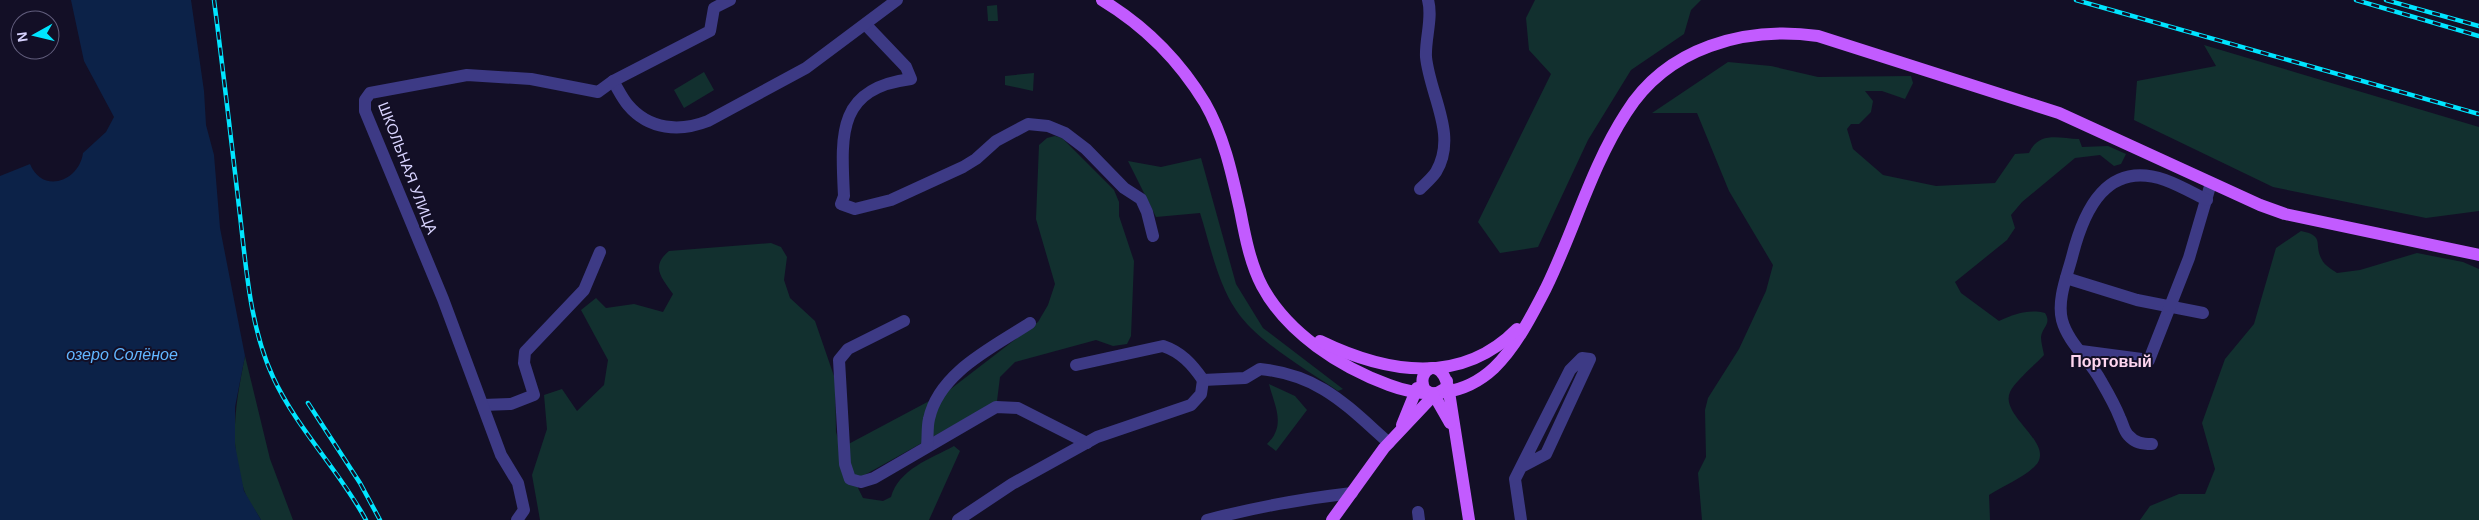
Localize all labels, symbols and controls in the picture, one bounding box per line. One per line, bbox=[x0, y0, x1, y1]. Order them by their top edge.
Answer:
north arrow bbox=[10, 10, 60, 60]
text: N bbox=[13, 31, 31, 43]
street label: ШКОЛЬНАЯ УЛИЦА bbox=[375, 100, 441, 236]
water label: озеро Солёное bbox=[66, 346, 178, 363]
district label: Портовый bbox=[2070, 353, 2152, 370]

